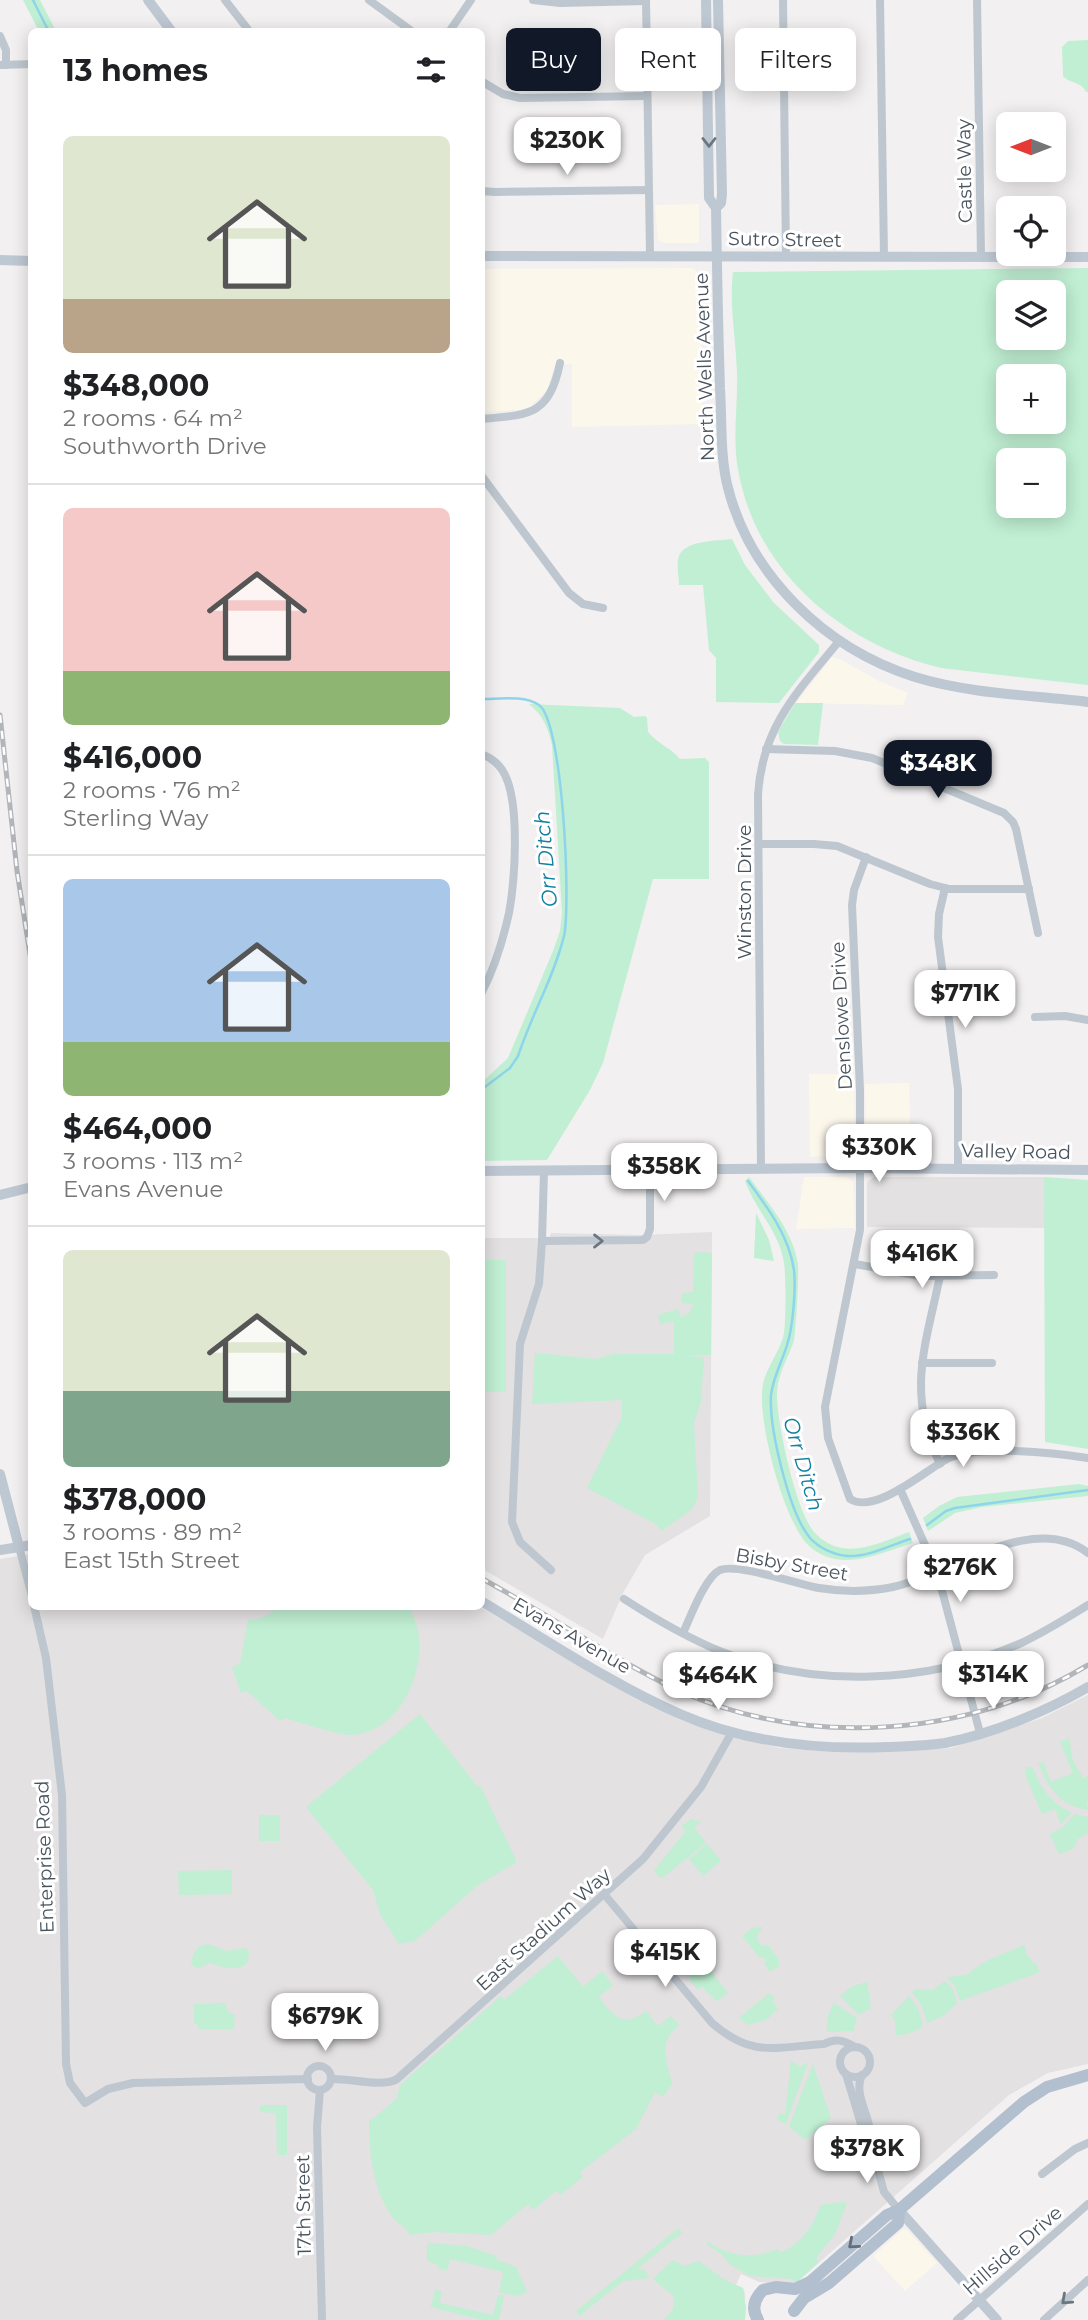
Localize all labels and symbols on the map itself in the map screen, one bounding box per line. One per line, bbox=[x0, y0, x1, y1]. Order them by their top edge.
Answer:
north arrow bbox=[996, 112, 1066, 182]
pin: $230K bbox=[518, 118, 616, 177]
street label: Castle Way bbox=[952, 118, 977, 223]
one-way arrow bbox=[701, 137, 717, 147]
street label: Sutro Street bbox=[728, 227, 842, 252]
street label: North Wells Avenue bbox=[690, 272, 719, 462]
pin: $348K bbox=[889, 740, 987, 800]
water label: Orr Ditch bbox=[529, 810, 562, 908]
street label: Winston Drive bbox=[733, 825, 756, 959]
street label: Denslowe Drive bbox=[826, 941, 857, 1091]
pin: $771K bbox=[916, 970, 1014, 1030]
pin: $330K bbox=[830, 1124, 928, 1184]
street label: Valley Road bbox=[961, 1139, 1071, 1164]
pin: $358K bbox=[615, 1144, 713, 1203]
pin: $416K bbox=[873, 1230, 971, 1290]
one-way arrow bbox=[593, 1233, 603, 1249]
pin: $336K bbox=[914, 1410, 1012, 1469]
water label: Orr Ditch bbox=[778, 1414, 829, 1514]
street label: Bisby Street bbox=[734, 1543, 850, 1586]
pin: $276K bbox=[911, 1544, 1009, 1604]
street label: Evans Avenue bbox=[509, 1592, 635, 1679]
pin: $464K bbox=[669, 1652, 767, 1712]
pin: $314K bbox=[944, 1652, 1042, 1711]
street label: Enterprise Road bbox=[30, 1780, 59, 1934]
street label: East Stadium Way bbox=[471, 1862, 616, 1996]
pin: $415K bbox=[616, 1930, 714, 1989]
pin: $679K bbox=[276, 1994, 374, 2053]
pin: $378K bbox=[818, 2126, 916, 2185]
street label: 17th Street bbox=[291, 2154, 316, 2256]
street label: Hillside Drive bbox=[958, 2201, 1067, 2300]
one-way arrow bbox=[849, 2236, 862, 2248]
one-way arrow bbox=[1061, 2292, 1074, 2304]

